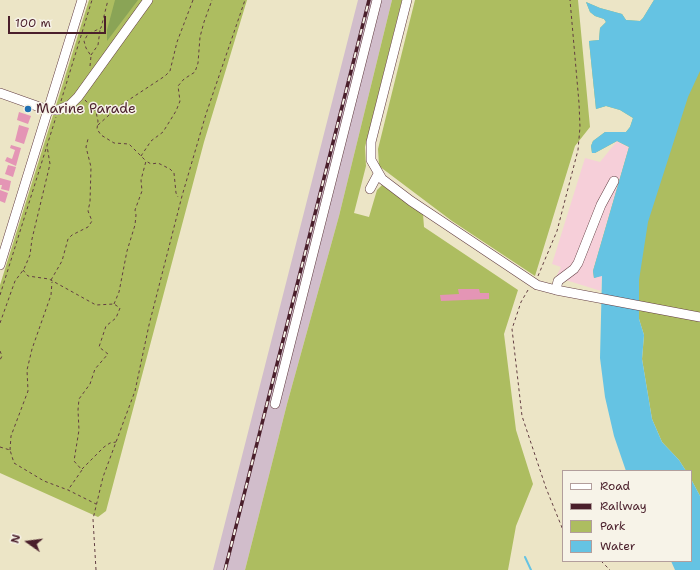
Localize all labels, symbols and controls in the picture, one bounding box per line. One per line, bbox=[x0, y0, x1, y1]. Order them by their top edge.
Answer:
scale bar bbox=[10, 8, 108, 34]
text: 100 m bbox=[15, 15, 51, 31]
place label: Marine Parade bbox=[36, 101, 136, 117]
marker: Marine Parade bbox=[23, 104, 33, 114]
legend bbox=[562, 470, 692, 562]
text: Road bbox=[600, 478, 630, 494]
text: Railway bbox=[600, 498, 647, 514]
text: Park bbox=[600, 518, 626, 534]
north arrow bbox=[8, 522, 48, 562]
text: N bbox=[8, 533, 24, 545]
text: Water bbox=[600, 538, 635, 554]

